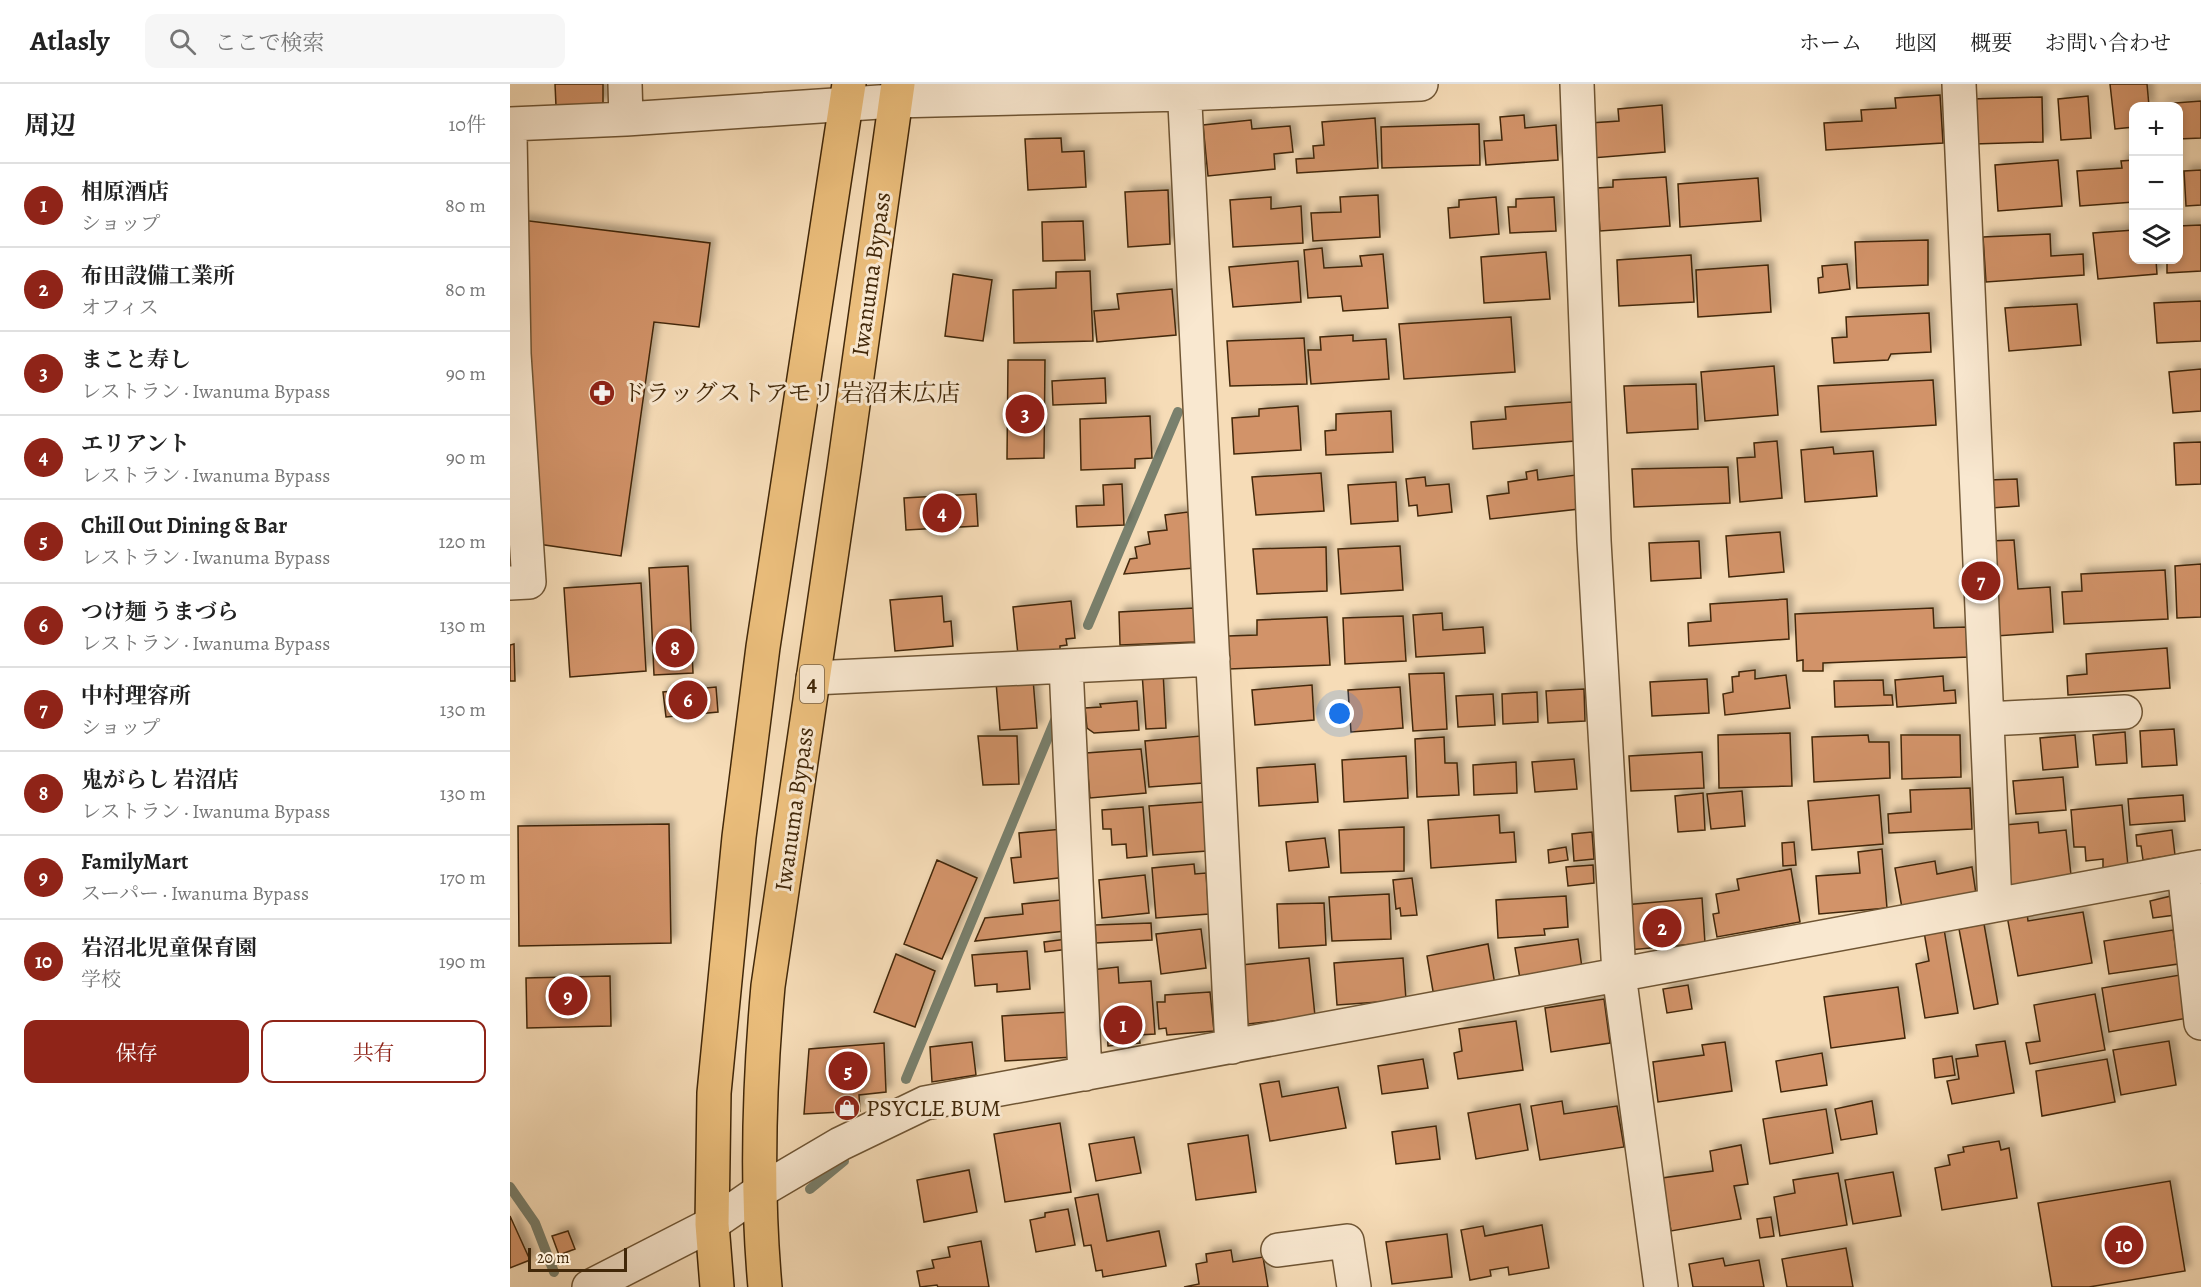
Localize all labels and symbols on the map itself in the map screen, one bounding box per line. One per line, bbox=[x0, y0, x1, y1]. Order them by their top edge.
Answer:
street label: Iwanuma Bypass bbox=[844, 190, 898, 358]
place label: ドラッグストアモリ 岩沼末広店 bbox=[622, 377, 960, 409]
pharmacy icon: ドラッグストアモリ 岩沼末広店 bbox=[587, 378, 617, 408]
pin: 3 bbox=[1006, 392, 1044, 436]
pin: 4 bbox=[922, 490, 962, 536]
pin: 7 bbox=[1962, 558, 2000, 604]
pin: 8 bbox=[656, 626, 694, 670]
road number: 4 bbox=[800, 665, 824, 703]
pin: 6 bbox=[668, 678, 708, 722]
your location bbox=[1325, 699, 1354, 728]
street label: Iwanuma Bypass bbox=[767, 725, 821, 893]
pin: 2 bbox=[1642, 906, 1682, 950]
pin: 9 bbox=[548, 974, 588, 1018]
pin: 1 bbox=[1104, 1002, 1142, 1048]
pin: 5 bbox=[828, 1048, 868, 1094]
place label: PSYCLE BUM bbox=[866, 1092, 1001, 1124]
shop icon: PSYCLE BUM bbox=[832, 1093, 862, 1123]
pin: 10 bbox=[2104, 1222, 2144, 1268]
scale bar bbox=[528, 1245, 627, 1272]

